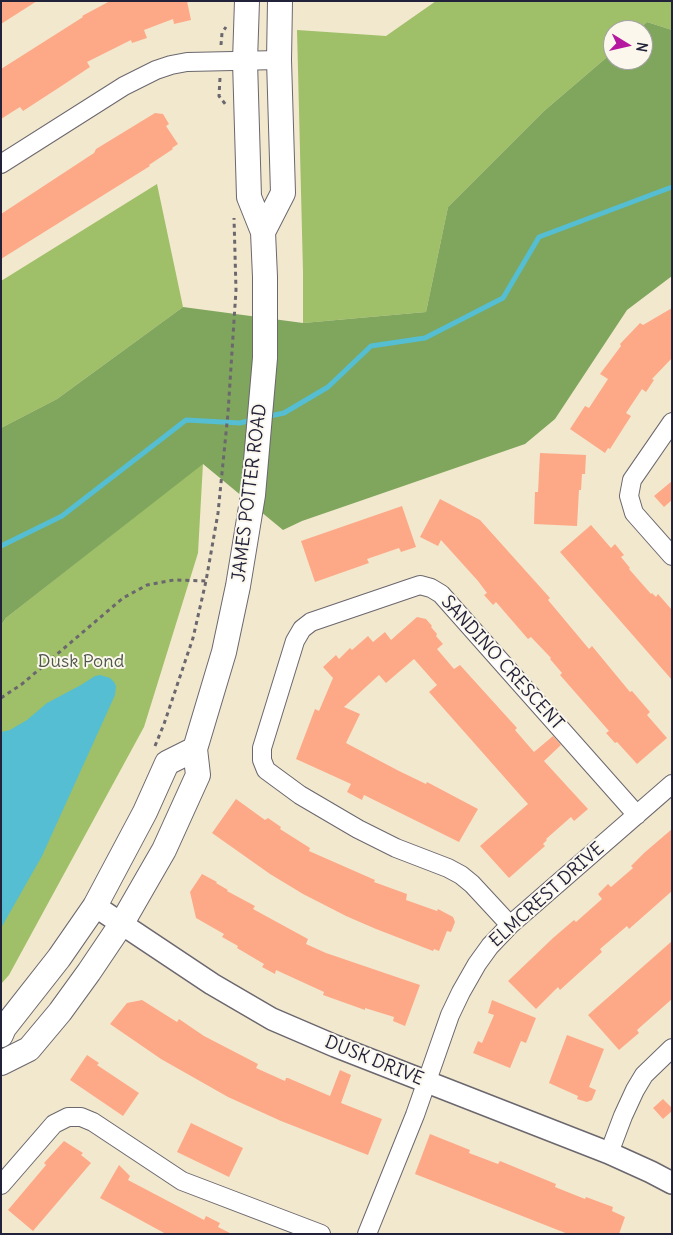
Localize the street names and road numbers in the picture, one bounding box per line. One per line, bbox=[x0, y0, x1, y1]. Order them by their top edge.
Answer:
street label: JAMES POTTER ROAD bbox=[228, 403, 272, 583]
street label: SANDINO CRESCENT bbox=[436, 592, 568, 734]
street label: ELMCREST DRIVE bbox=[485, 838, 609, 952]
street label: DUSK DRIVE bbox=[322, 1031, 426, 1091]

